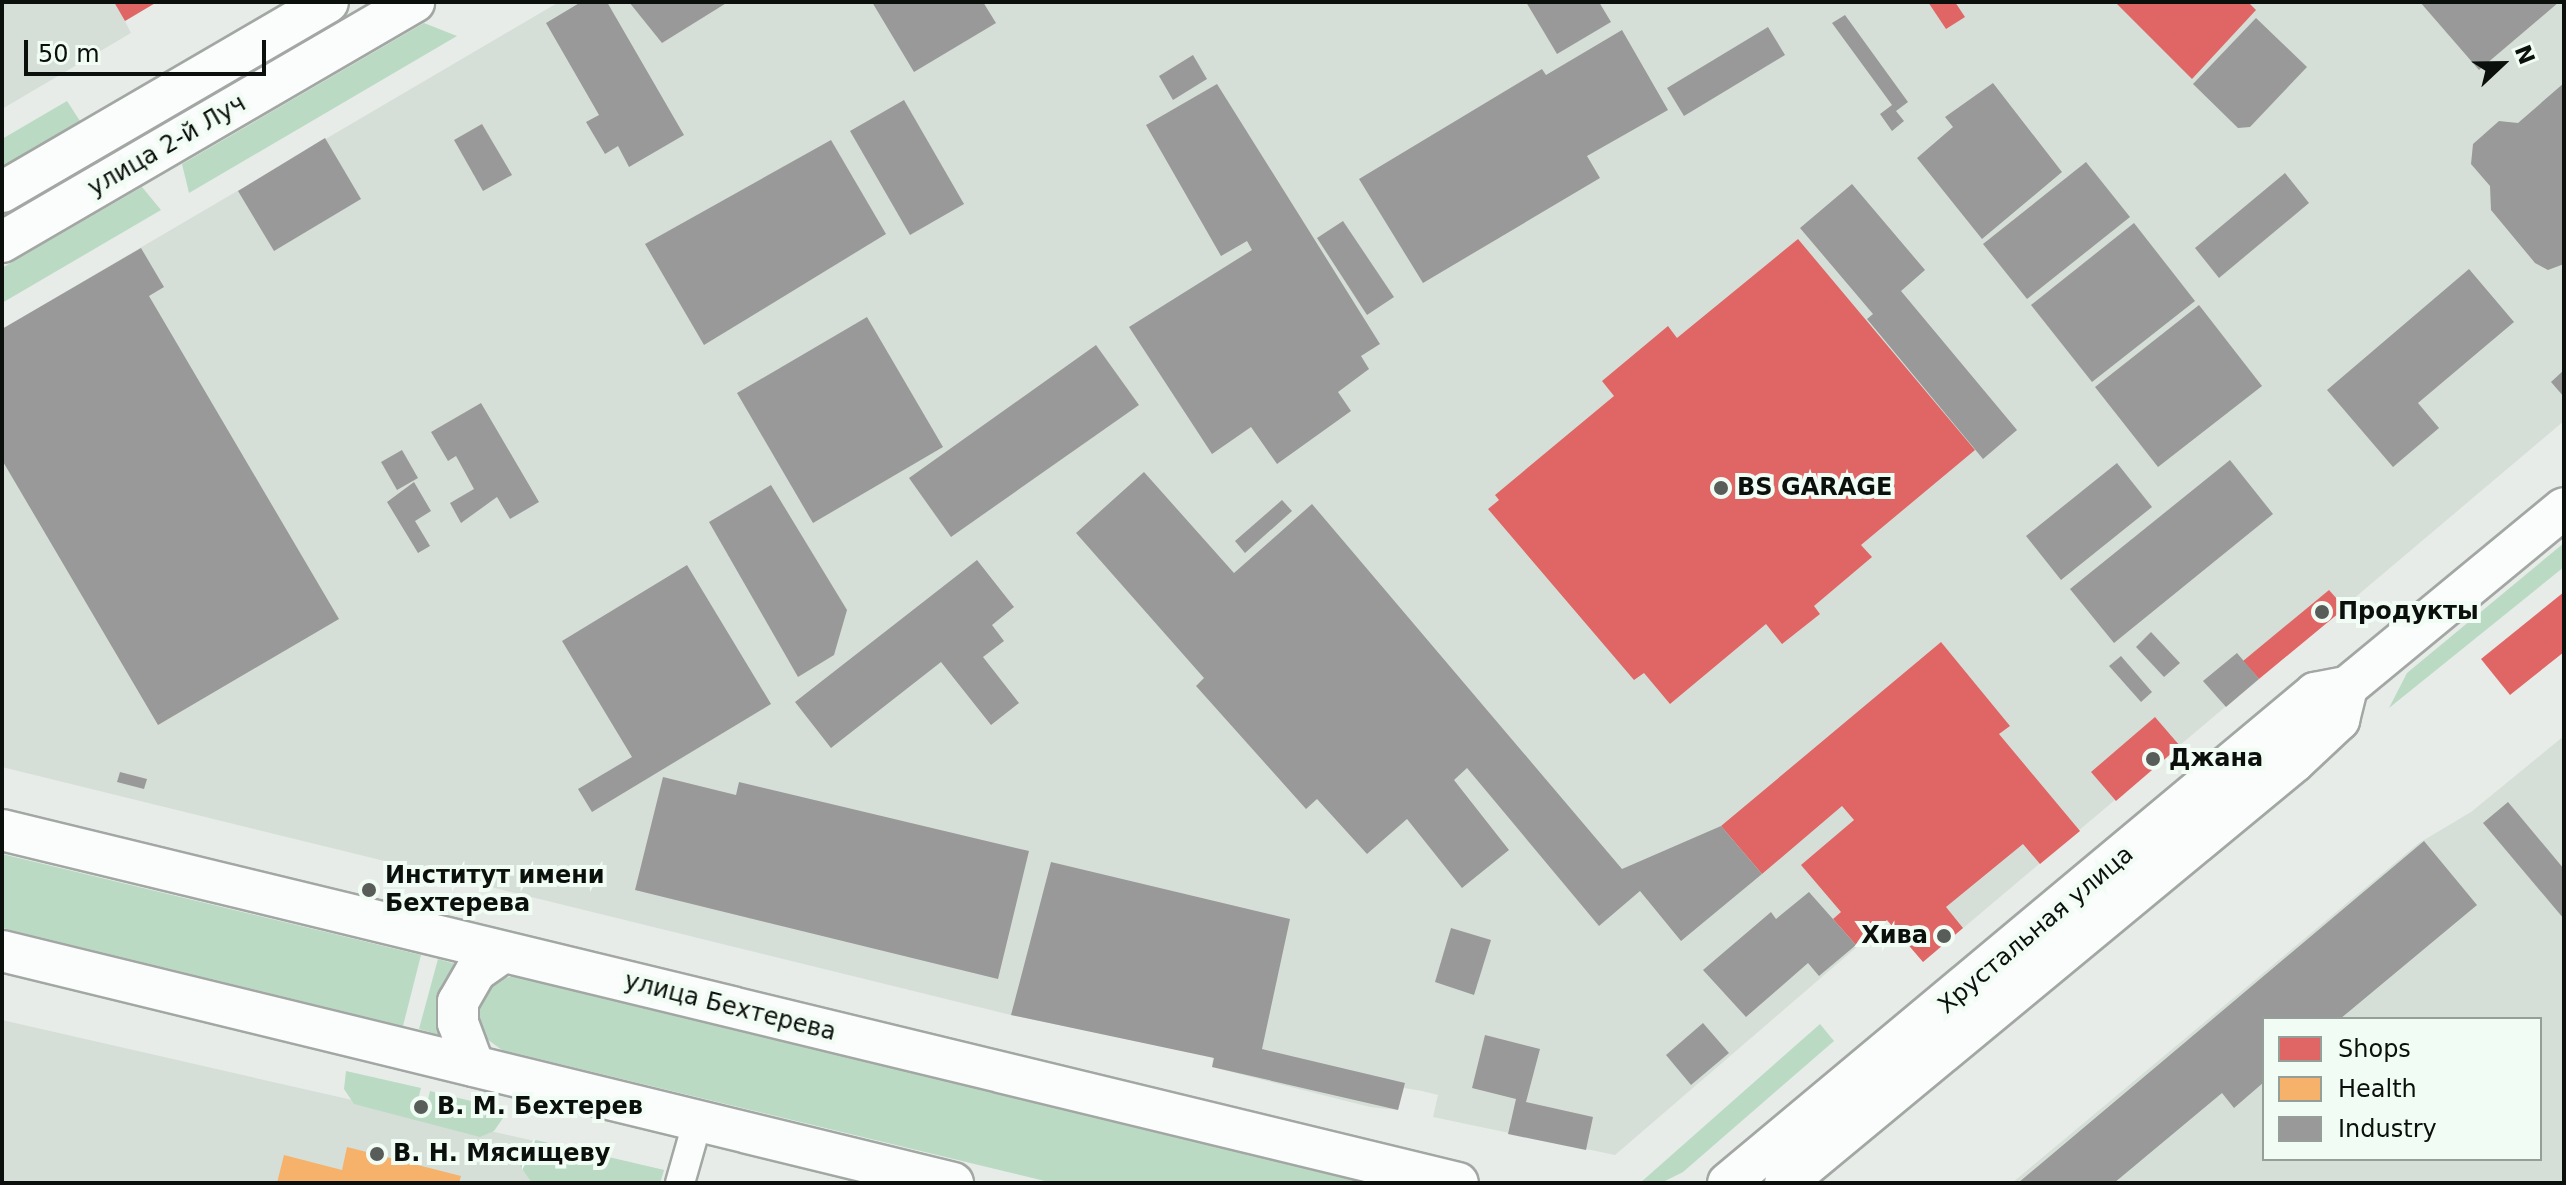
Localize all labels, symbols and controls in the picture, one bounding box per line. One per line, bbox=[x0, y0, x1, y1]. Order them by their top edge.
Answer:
scale bar bbox=[28, 24, 270, 74]
north arrow bbox=[2462, 24, 2542, 104]
text: 50 m bbox=[38, 40, 100, 68]
text: N bbox=[2510, 42, 2540, 68]
street label: улица 2-й Луч bbox=[83, 89, 251, 203]
place label: BS GARAGE bbox=[1737, 474, 1892, 502]
marker: BS GARAGE bbox=[1712, 479, 1730, 497]
place label: Продукты bbox=[2338, 598, 2479, 626]
marker: Продукты bbox=[2313, 603, 2331, 621]
place label: Джана bbox=[2169, 745, 2263, 773]
marker: Джана bbox=[2144, 750, 2162, 768]
street label: Хрустальная улица bbox=[1933, 840, 2139, 1020]
place label: Институт имени Бехтерева bbox=[385, 862, 605, 918]
marker: Институт имени Бехтерева bbox=[360, 881, 378, 899]
place label: Хива bbox=[1861, 922, 1928, 950]
marker: Хива bbox=[1935, 927, 1953, 945]
street label: улица Бехтерева bbox=[621, 967, 839, 1047]
legend bbox=[2262, 1017, 2542, 1161]
text: Shops bbox=[2338, 1035, 2411, 1063]
text: Health bbox=[2338, 1075, 2417, 1103]
place label: В. М. Бехтерев bbox=[437, 1093, 643, 1121]
marker: В. М. Бехтерев bbox=[412, 1098, 430, 1116]
text: Industry bbox=[2338, 1115, 2437, 1143]
place label: В. Н. Мясищеву bbox=[393, 1140, 610, 1168]
marker: В. Н. Мясищеву bbox=[368, 1145, 386, 1163]

